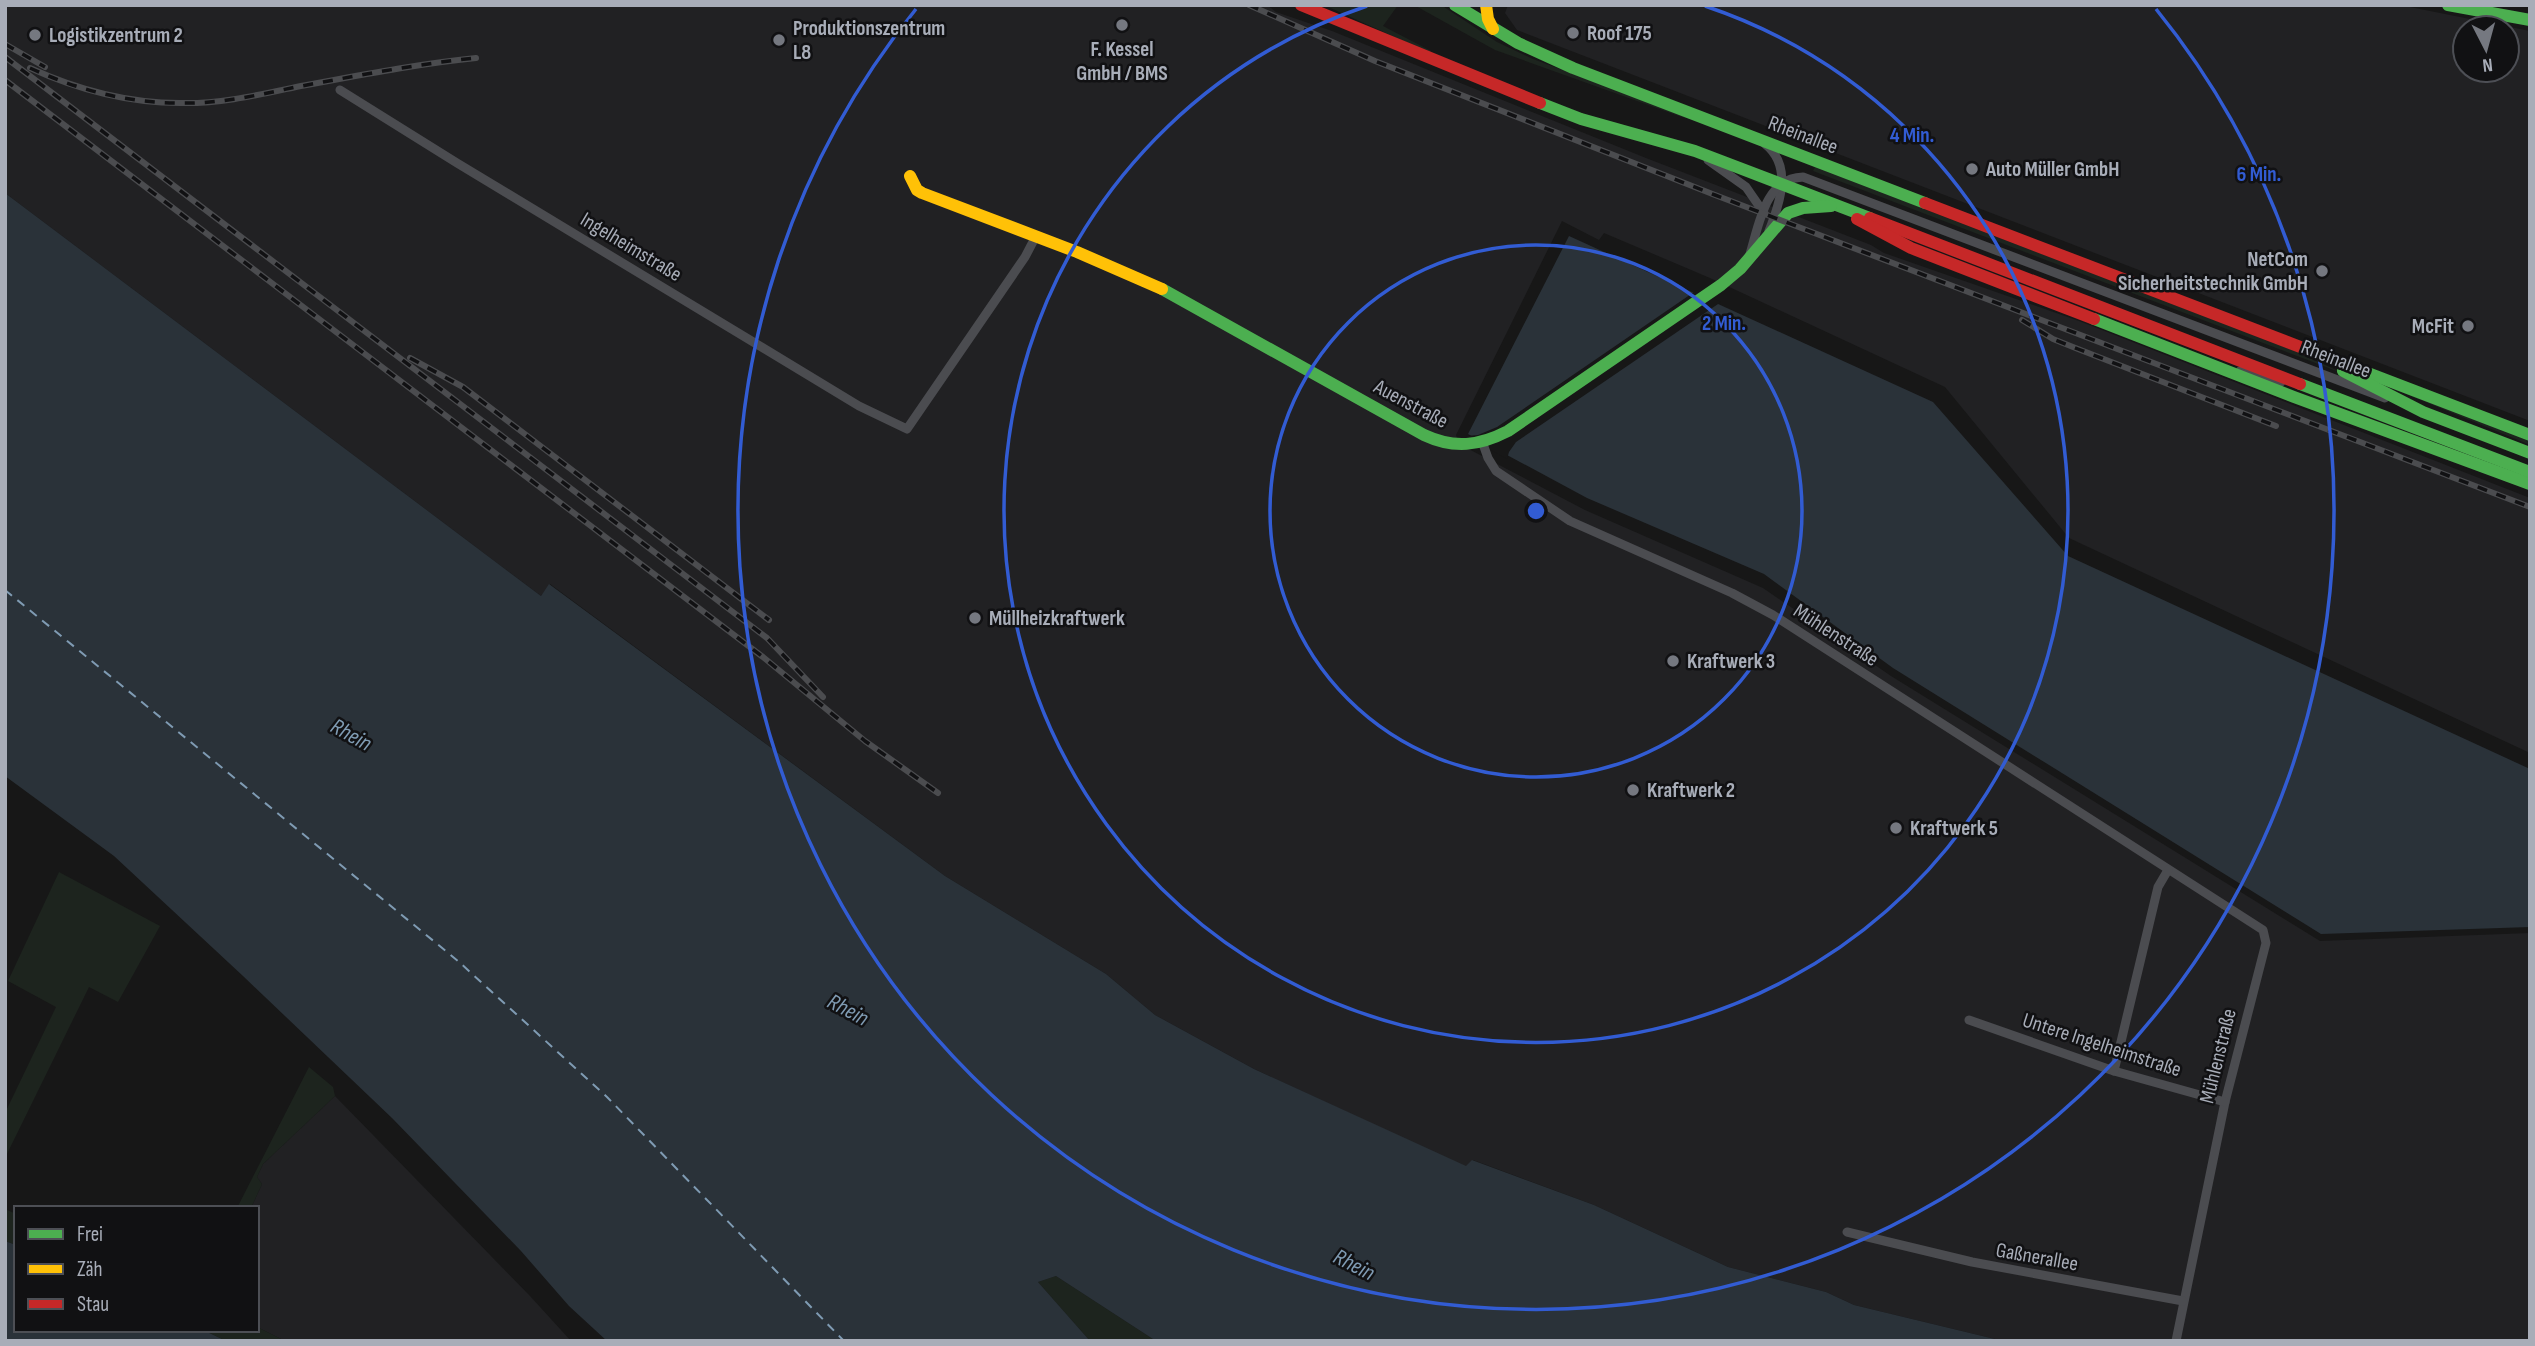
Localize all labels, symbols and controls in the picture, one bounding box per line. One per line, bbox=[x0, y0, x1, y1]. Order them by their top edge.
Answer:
north arrow bbox=[2451, 14, 2521, 84]
place label: Produktionszentrum L8 bbox=[793, 16, 945, 65]
marker: F. Kessel GmbH / BMS bbox=[1114, 17, 1130, 33]
place label: Roof 175 bbox=[1587, 21, 1652, 46]
place label: Logistikzentrum 2 bbox=[49, 23, 183, 48]
marker: Roof 175 bbox=[1565, 25, 1581, 41]
marker: Logistikzentrum 2 bbox=[27, 27, 43, 43]
marker: Produktionszentrum L8 bbox=[771, 32, 787, 48]
place label: F. Kessel GmbH / BMS bbox=[1076, 37, 1168, 86]
text: N bbox=[2481, 52, 2494, 76]
street label: Rheinallee bbox=[1765, 110, 1841, 160]
text: 4 Min. bbox=[1890, 123, 1934, 148]
place label: Auto Müller GmbH bbox=[1985, 157, 2119, 182]
marker: Auto Müller GmbH bbox=[1964, 161, 1980, 177]
text: 6 Min. bbox=[2237, 162, 2281, 187]
street label: Ingelheimstraße bbox=[576, 207, 686, 287]
place label: NetCom Sicherheitstechnik GmbH bbox=[2118, 247, 2308, 296]
marker: NetCom Sicherheitstechnik GmbH bbox=[2314, 263, 2330, 279]
text: 2 Min. bbox=[1702, 311, 1746, 336]
place label: McFit bbox=[2412, 314, 2454, 339]
marker: McFit bbox=[2460, 318, 2476, 334]
street label: Rheinallee bbox=[2298, 334, 2374, 384]
street label: Auenstraße bbox=[1369, 374, 1452, 434]
centre of rings bbox=[1524, 499, 1548, 523]
street label: Mühlenstraße bbox=[1789, 598, 1883, 672]
place label: Müllheizkraftwerk bbox=[989, 606, 1125, 631]
marker: Müllheizkraftwerk bbox=[967, 610, 983, 626]
place label: Kraftwerk 3 bbox=[1687, 649, 1775, 674]
marker: Kraftwerk 3 bbox=[1665, 653, 1681, 669]
water label: Rhein bbox=[325, 712, 377, 758]
place label: Kraftwerk 2 bbox=[1647, 778, 1735, 803]
marker: Kraftwerk 2 bbox=[1625, 782, 1641, 798]
place label: Kraftwerk 5 bbox=[1910, 816, 1998, 841]
marker: Kraftwerk 5 bbox=[1888, 820, 1904, 836]
water label: Rhein bbox=[823, 988, 874, 1033]
street label: Mühlenstraße bbox=[2194, 1006, 2242, 1106]
street label: Untere Ingelheimstraße bbox=[2020, 1008, 2184, 1082]
legend bbox=[14, 1206, 259, 1332]
text: Frei bbox=[77, 1222, 103, 1247]
street label: Gaßnerallee bbox=[1994, 1237, 2080, 1277]
water label: Rhein bbox=[1329, 1243, 1380, 1287]
text: Zäh bbox=[77, 1257, 103, 1282]
text: Stau bbox=[77, 1292, 109, 1317]

